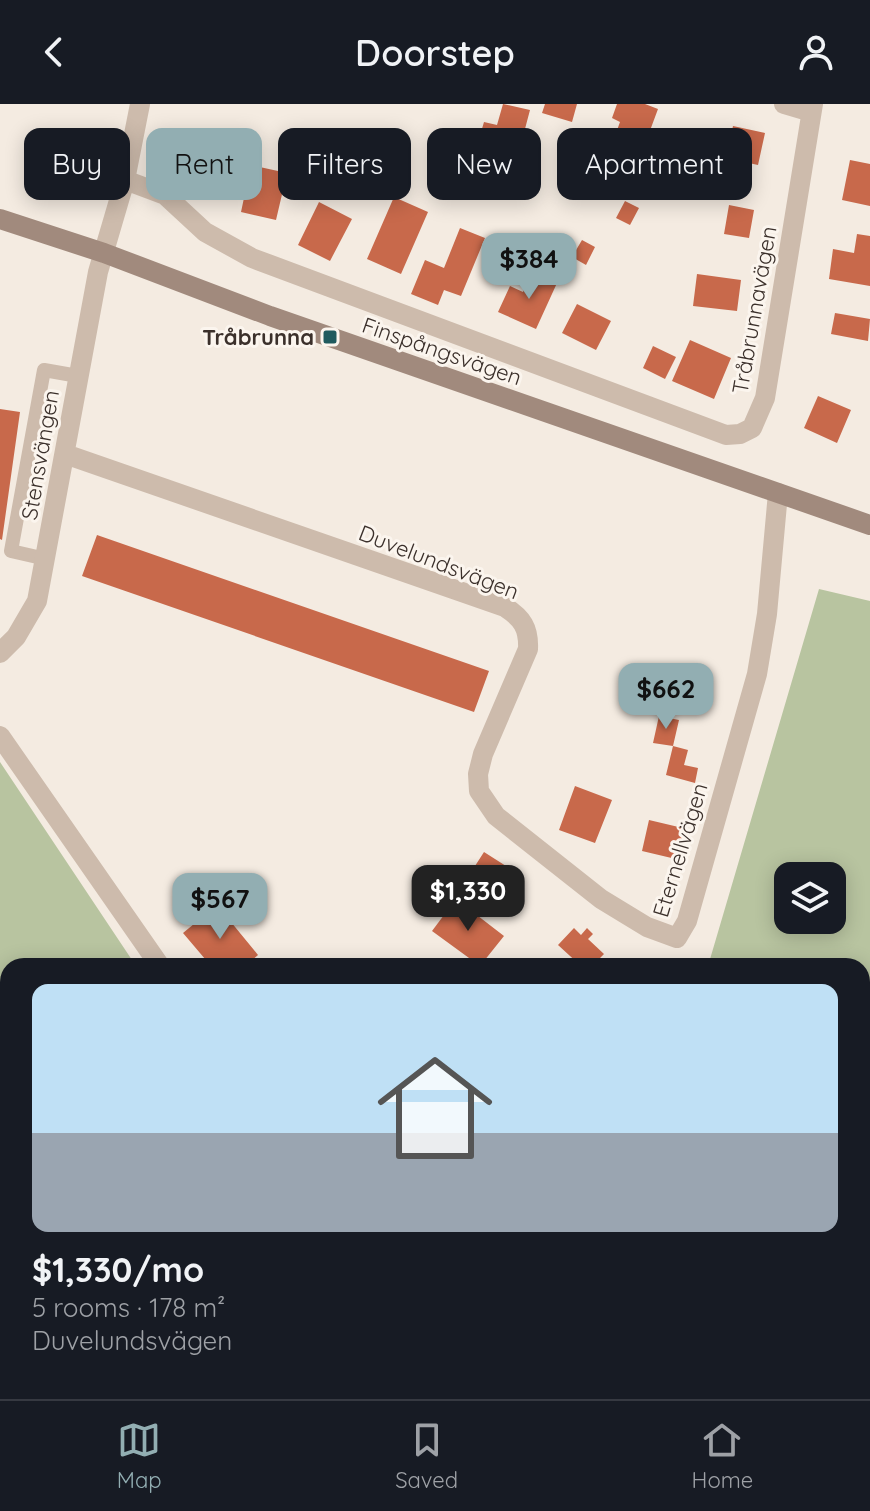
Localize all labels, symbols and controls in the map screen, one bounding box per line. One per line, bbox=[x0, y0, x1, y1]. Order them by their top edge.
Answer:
icon: back bbox=[32, 30, 76, 74]
text: Doorstep bbox=[355, 30, 515, 75]
icon: person bbox=[794, 30, 838, 74]
chip: Buy bbox=[24, 128, 130, 200]
chip: Rent bbox=[146, 128, 262, 200]
chip: Filters bbox=[278, 128, 411, 200]
chip: New bbox=[427, 128, 541, 200]
chip: Apartment bbox=[557, 128, 752, 200]
street label: Tråbrunnavägen bbox=[725, 224, 783, 396]
pin: $384 bbox=[482, 233, 576, 301]
text: $384 bbox=[499, 242, 559, 275]
street label: Finspångsvägen bbox=[359, 311, 525, 391]
place label: Tråbrunna bbox=[202, 323, 314, 351]
marker: Tråbrunna bbox=[321, 328, 339, 346]
street label: Stensvängen bbox=[15, 388, 65, 522]
street label: Duvelundsvägen bbox=[355, 519, 523, 605]
pin: $662 bbox=[619, 663, 713, 731]
text: $662 bbox=[636, 672, 696, 705]
street label: Eternellvägen bbox=[646, 780, 714, 920]
map controls bbox=[774, 862, 846, 934]
button: layers bbox=[774, 862, 846, 934]
pin: $1,330 bbox=[403, 865, 533, 933]
pin: $567 bbox=[173, 873, 267, 941]
text: $1,330 bbox=[430, 874, 506, 907]
text: $567 bbox=[190, 882, 250, 915]
icon: home bbox=[363, 1036, 507, 1180]
text: $1,330/mo bbox=[32, 1248, 204, 1291]
text: 5 rooms · 178 m² bbox=[32, 1291, 225, 1324]
text: Duvelundsvägen bbox=[32, 1324, 232, 1357]
tab: Map bbox=[117, 1418, 162, 1494]
tab: Saved bbox=[395, 1418, 458, 1494]
tab: Home bbox=[692, 1418, 753, 1494]

